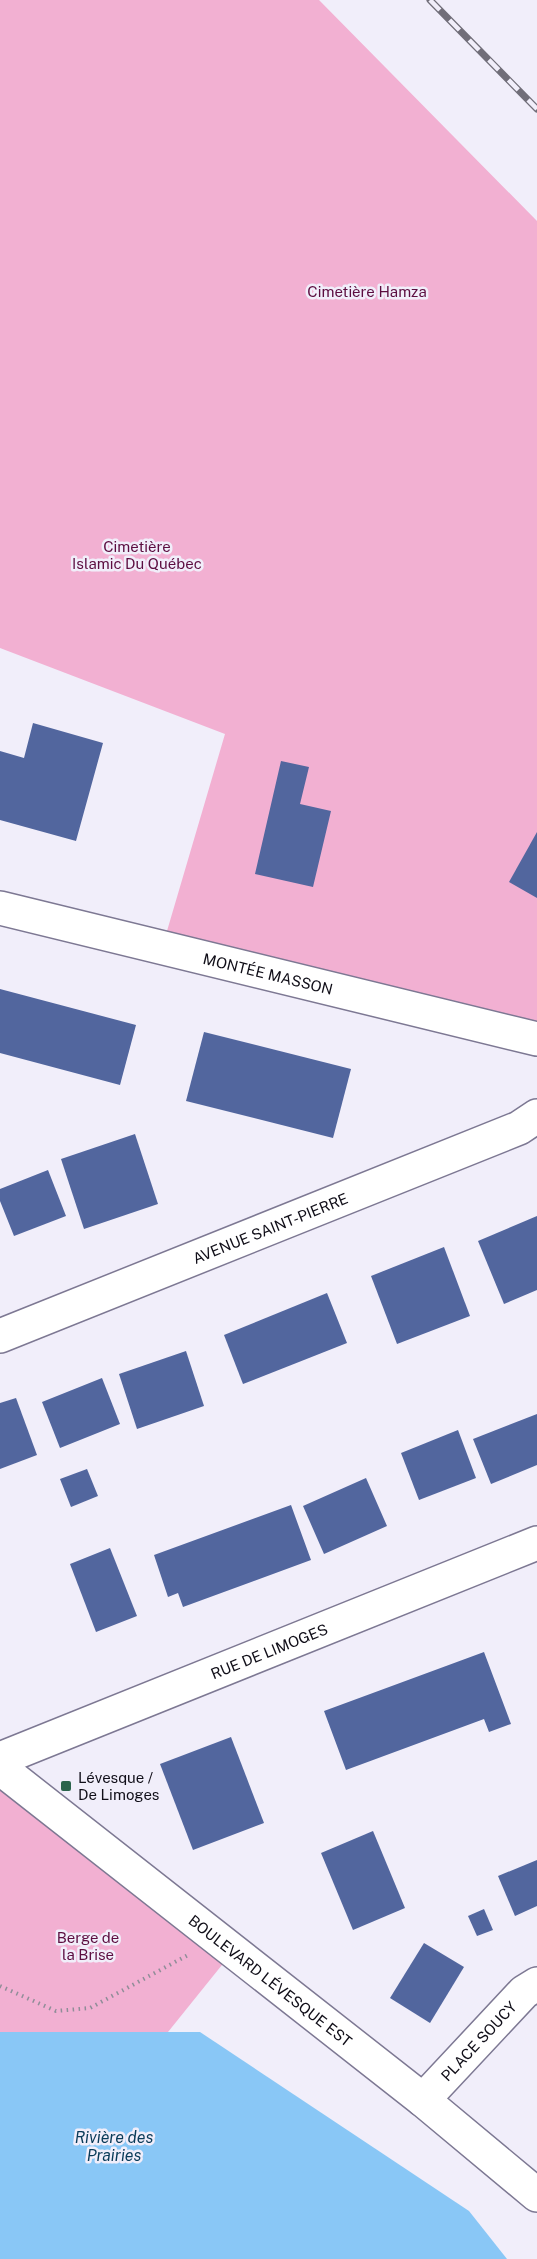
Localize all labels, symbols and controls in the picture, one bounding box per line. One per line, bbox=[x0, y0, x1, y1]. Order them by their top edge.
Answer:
park label: Cimetière Hamza bbox=[307, 283, 427, 300]
park label: Cimetière Islamic Du Québec bbox=[72, 538, 202, 572]
street label: MONTÉE MASSON bbox=[202, 949, 335, 997]
street label: AVENUE SAINT-PIERRE bbox=[190, 1189, 350, 1266]
street label: RUE DE LIMOGES bbox=[208, 1620, 330, 1682]
place label: Lévesque / De Limoges bbox=[78, 1769, 159, 1803]
marker: Lévesque / De Limoges bbox=[59, 1779, 73, 1793]
street label: BOULEVARD LÉVESQUE EST bbox=[186, 1911, 356, 2050]
park label: Berge de la Brise bbox=[57, 1929, 119, 1963]
street label: PLACE SOUCY bbox=[437, 1998, 519, 2084]
water label: Rivière des Prairies bbox=[75, 2128, 153, 2165]

